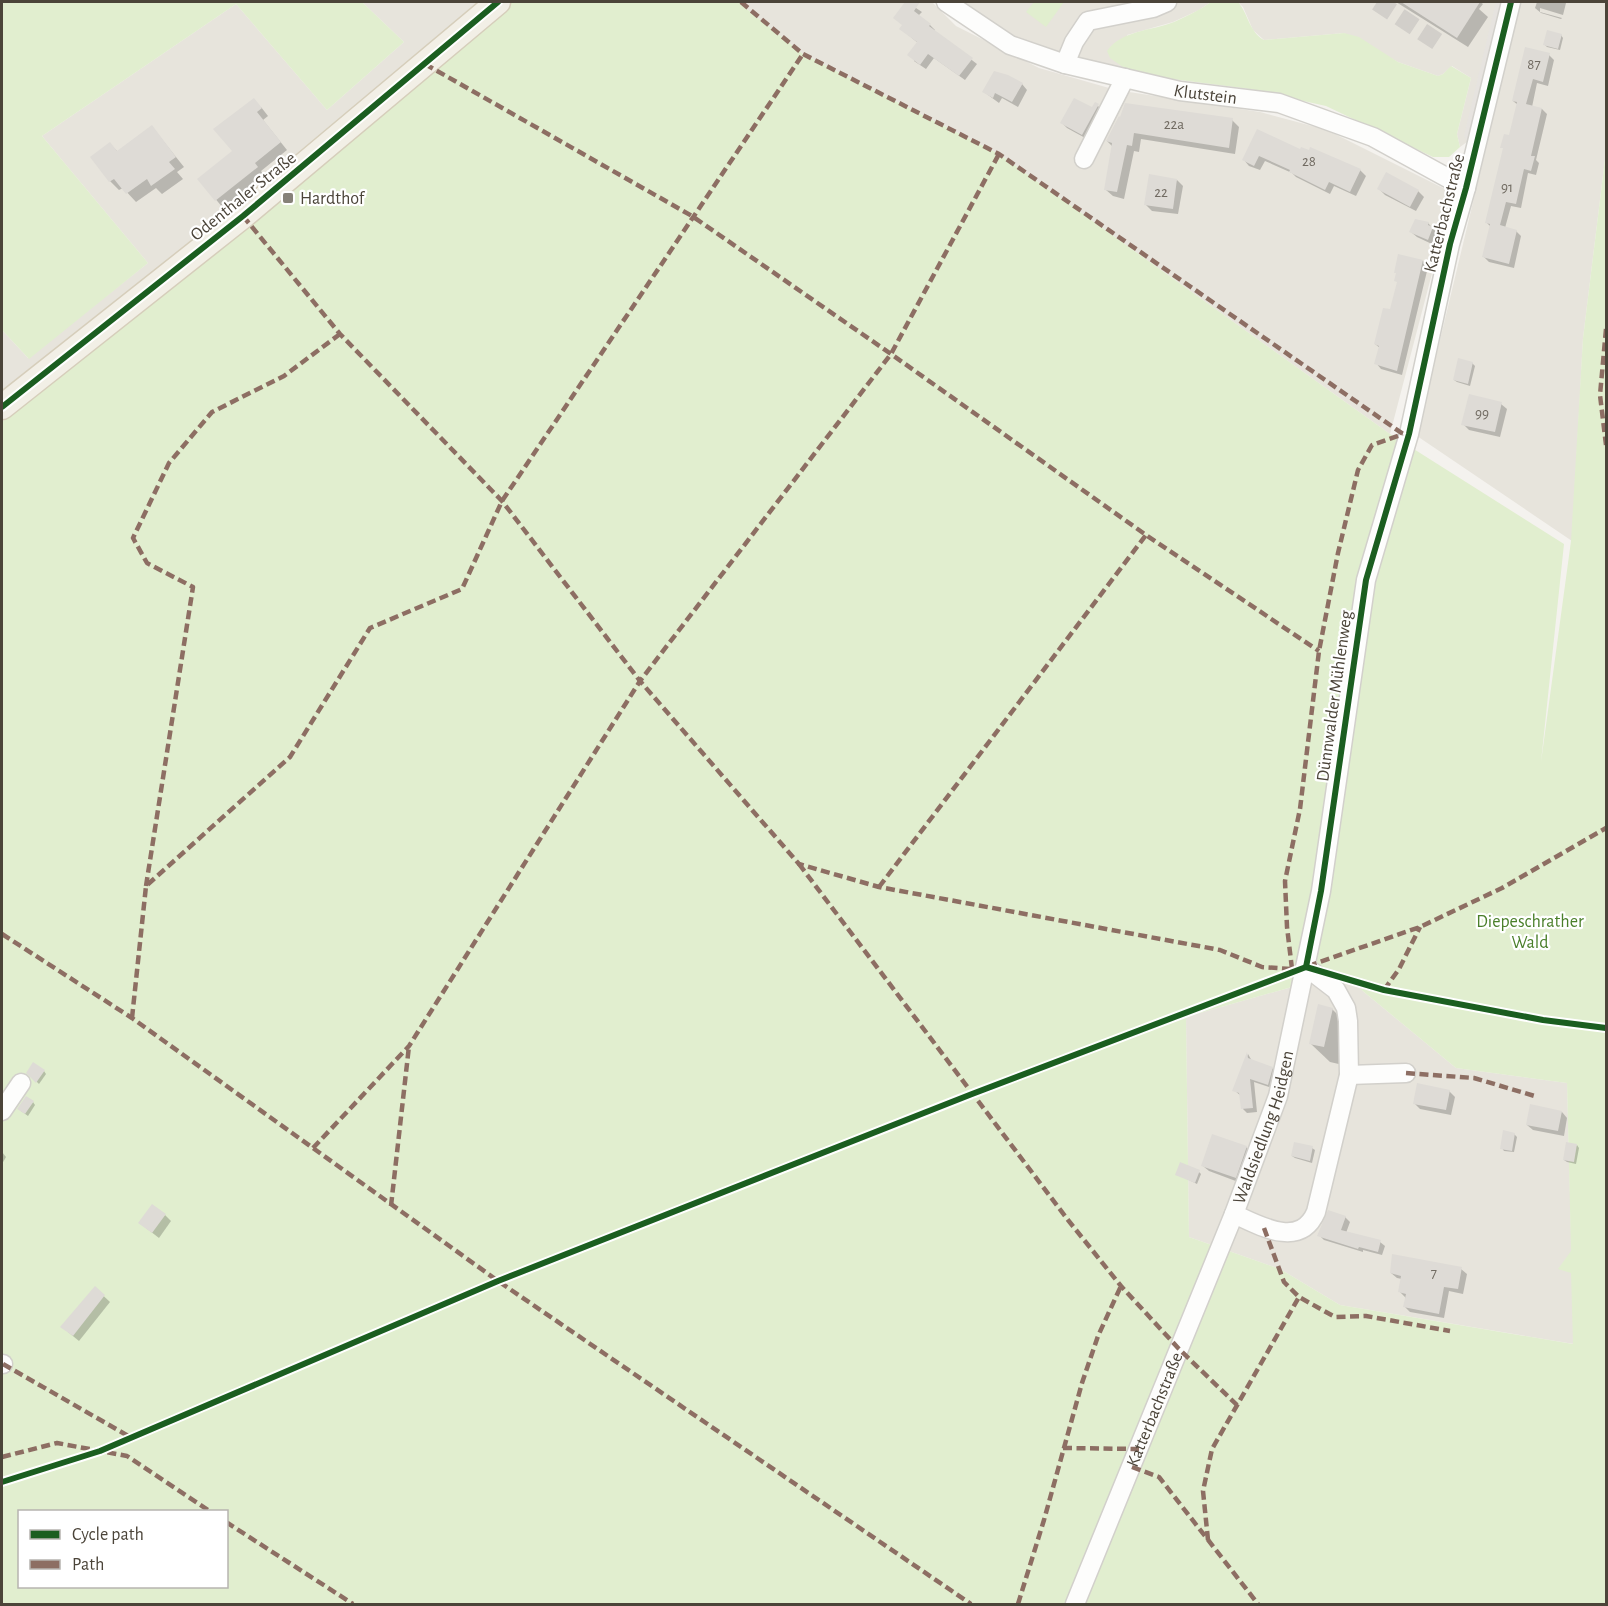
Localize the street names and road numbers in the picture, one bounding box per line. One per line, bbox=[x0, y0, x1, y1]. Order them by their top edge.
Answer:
street label: Klutstein bbox=[1172, 82, 1238, 108]
street label: Odenthaler Straße bbox=[188, 149, 300, 245]
street label: Katterbachstraße bbox=[1422, 152, 1468, 275]
street label: Dünnwalder Mühlenweg bbox=[1314, 609, 1356, 783]
street label: Waldsiedlung Heidgen bbox=[1231, 1049, 1297, 1207]
street label: Katterbachstraße bbox=[1124, 1350, 1187, 1470]

